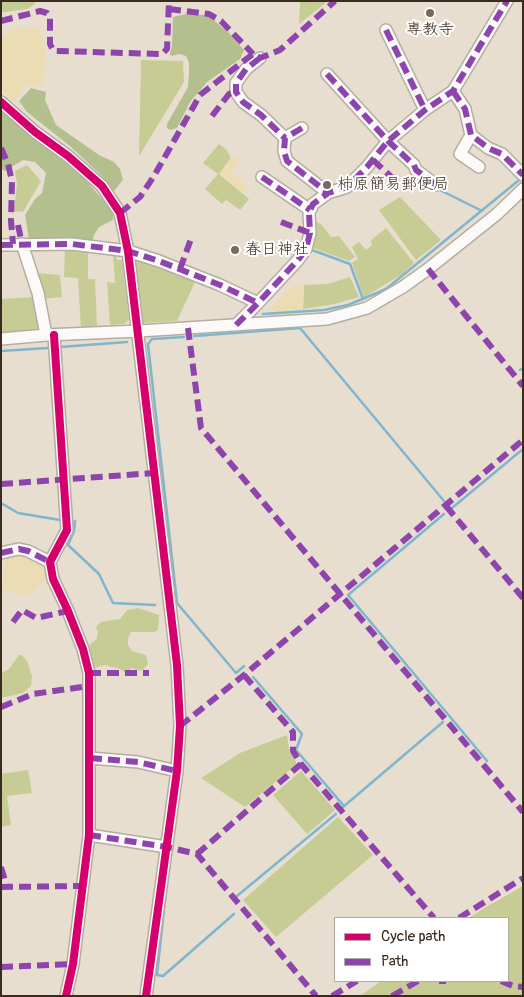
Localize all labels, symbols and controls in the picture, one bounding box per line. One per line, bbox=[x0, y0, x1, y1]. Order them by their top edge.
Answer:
marker: 専教寺 bbox=[424, 7, 436, 19]
place label: 専教寺 bbox=[406, 20, 454, 40]
place label: 柿原簡易郵便局 bbox=[337, 175, 449, 195]
marker: 柿原簡易郵便局 bbox=[321, 179, 333, 191]
place label: 春日神社 bbox=[245, 240, 309, 260]
marker: 春日神社 bbox=[229, 244, 241, 256]
legend bbox=[334, 917, 509, 982]
text: Cycle path bbox=[381, 927, 445, 946]
text: Path bbox=[381, 952, 408, 971]

